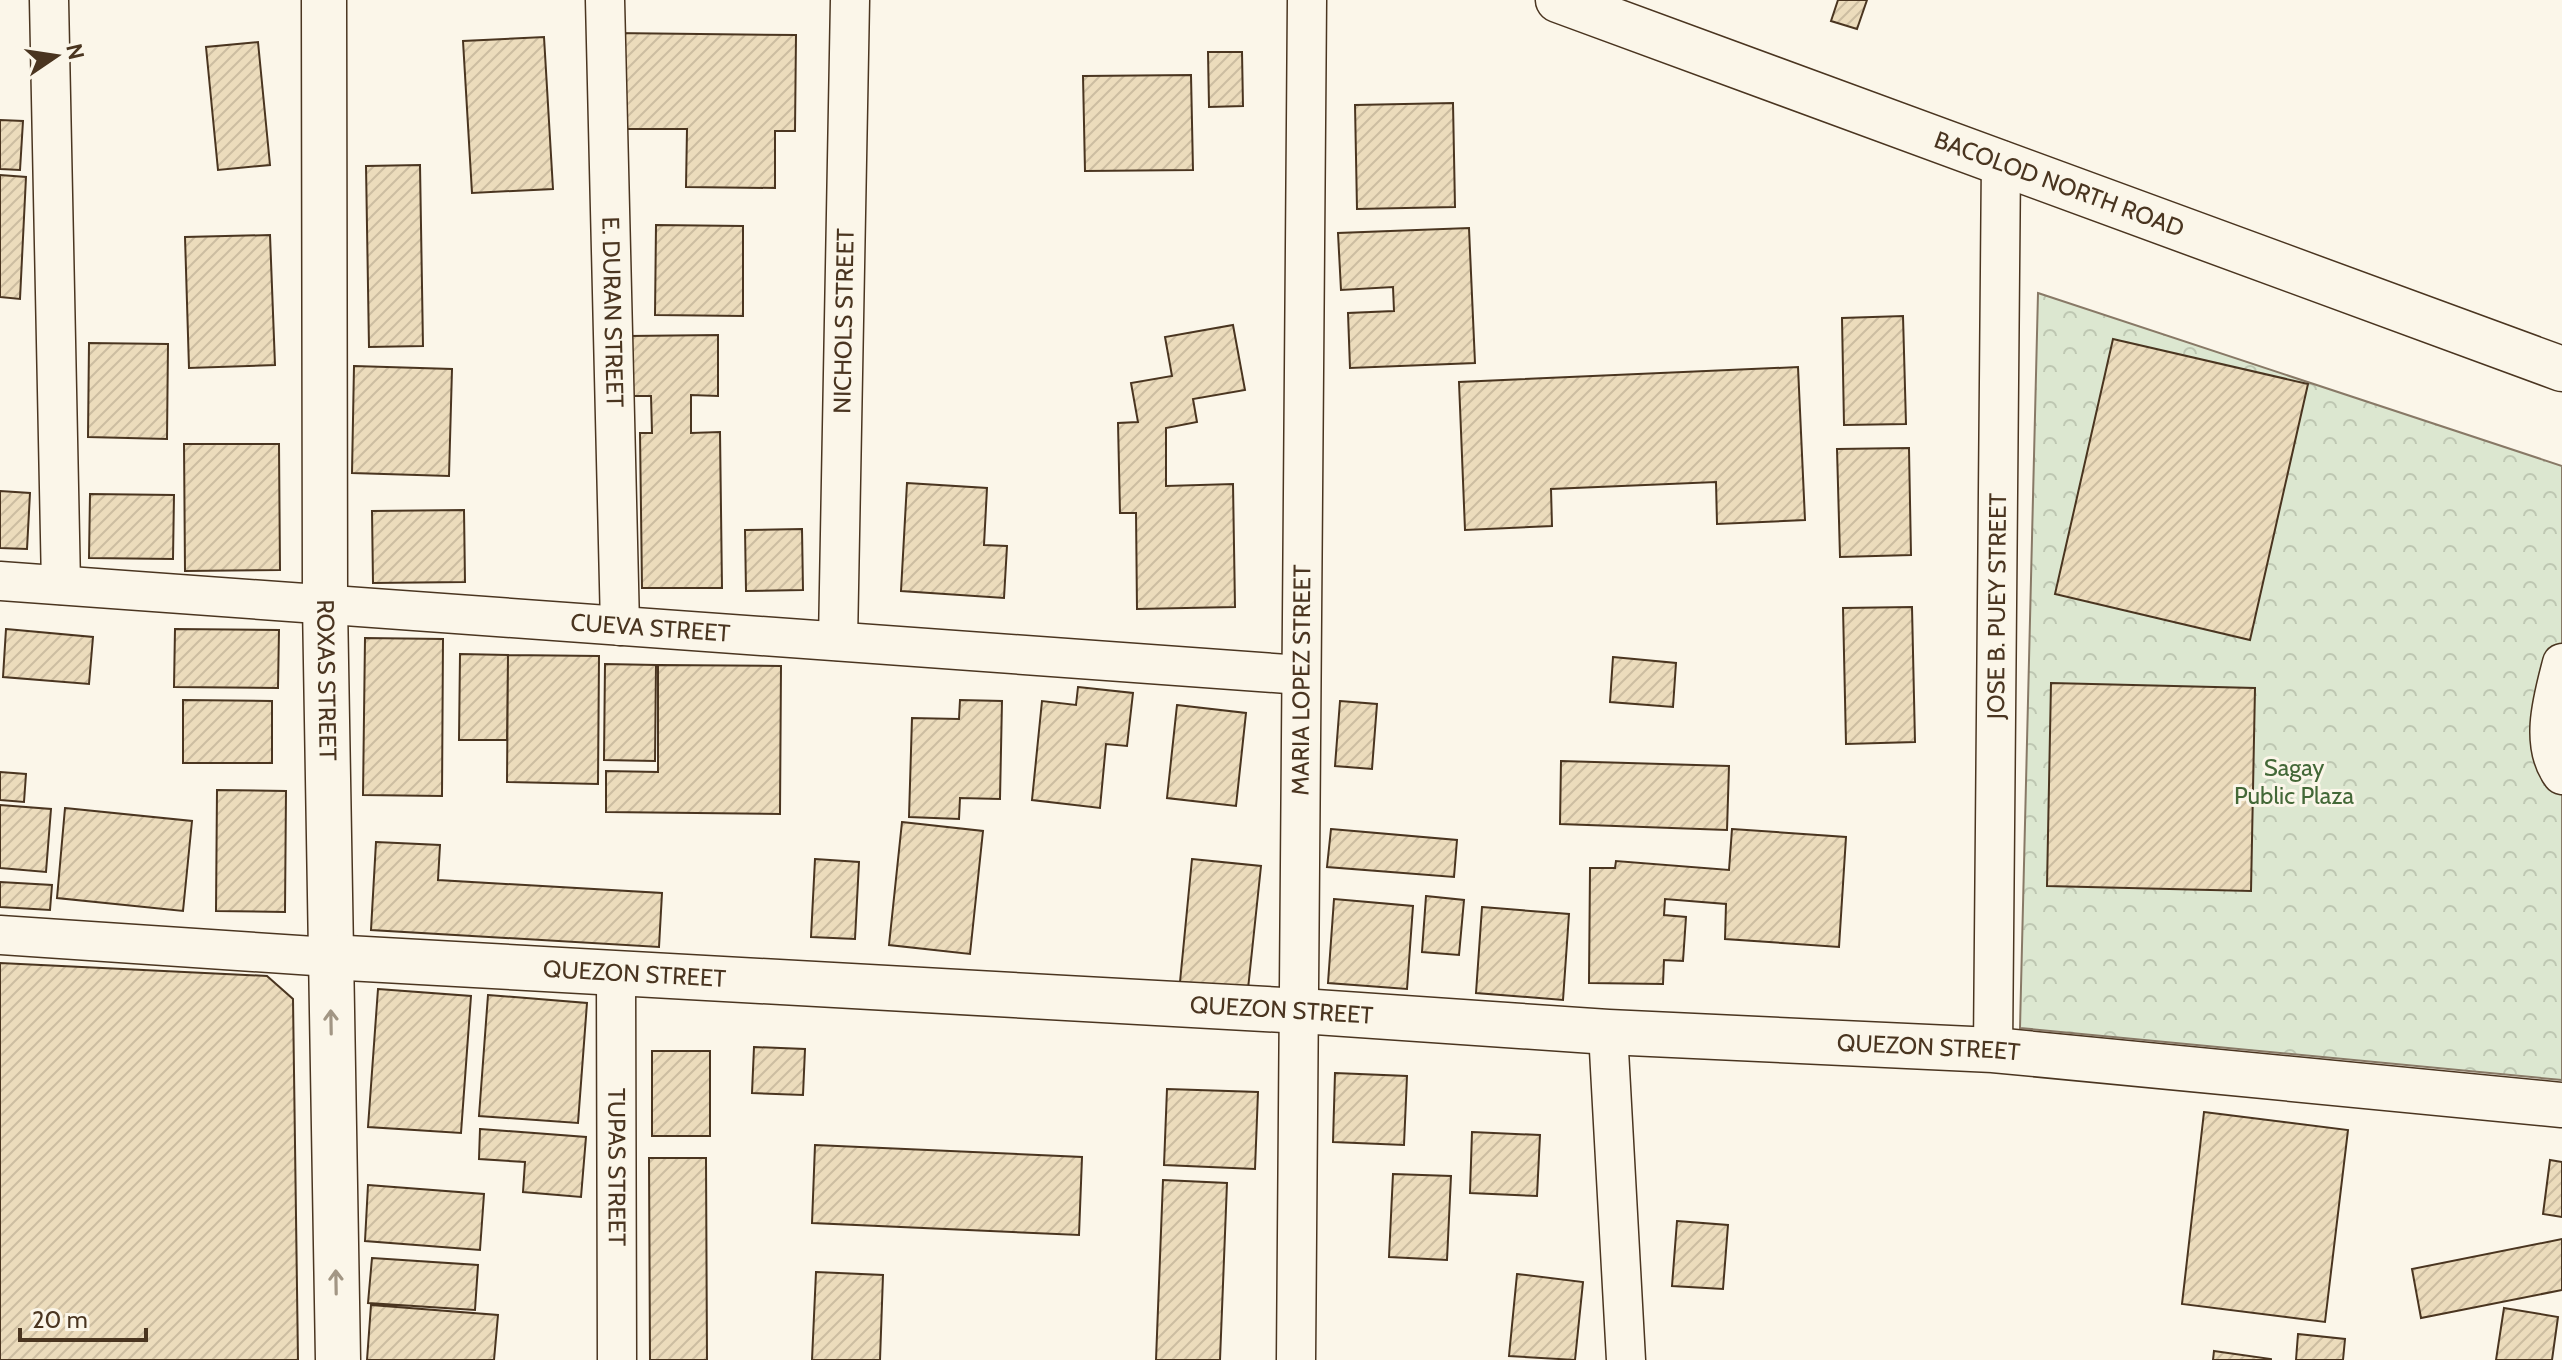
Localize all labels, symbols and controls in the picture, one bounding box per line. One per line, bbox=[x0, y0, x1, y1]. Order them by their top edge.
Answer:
north arrow bbox=[16, 16, 96, 96]
text: N bbox=[60, 41, 90, 62]
street label: BACOLOD NORTH ROAD bbox=[1930, 125, 2188, 243]
street label: E. DURAN STREET bbox=[596, 216, 630, 408]
street label: NICHOLS STREET bbox=[827, 228, 860, 414]
street label: JOSE B. PUEY STREET bbox=[1981, 493, 2012, 720]
street label: MARIA LOPEZ STREET bbox=[1286, 564, 1316, 796]
street label: ROXAS STREET bbox=[311, 599, 343, 761]
street label: CUEVA STREET bbox=[570, 607, 731, 648]
park label: Sagay Public Plaza bbox=[2234, 753, 2355, 810]
street label: QUEZON STREET bbox=[542, 954, 727, 993]
street label: QUEZON STREET bbox=[1189, 990, 1374, 1030]
one-way arrow bbox=[323, 1009, 338, 1036]
street label: QUEZON STREET bbox=[1836, 1028, 2022, 1067]
street label: TUPAS STREET bbox=[602, 1088, 632, 1246]
one-way arrow bbox=[329, 1269, 344, 1296]
scale bar bbox=[20, 1292, 146, 1342]
text: 20 m bbox=[32, 1305, 88, 1334]

